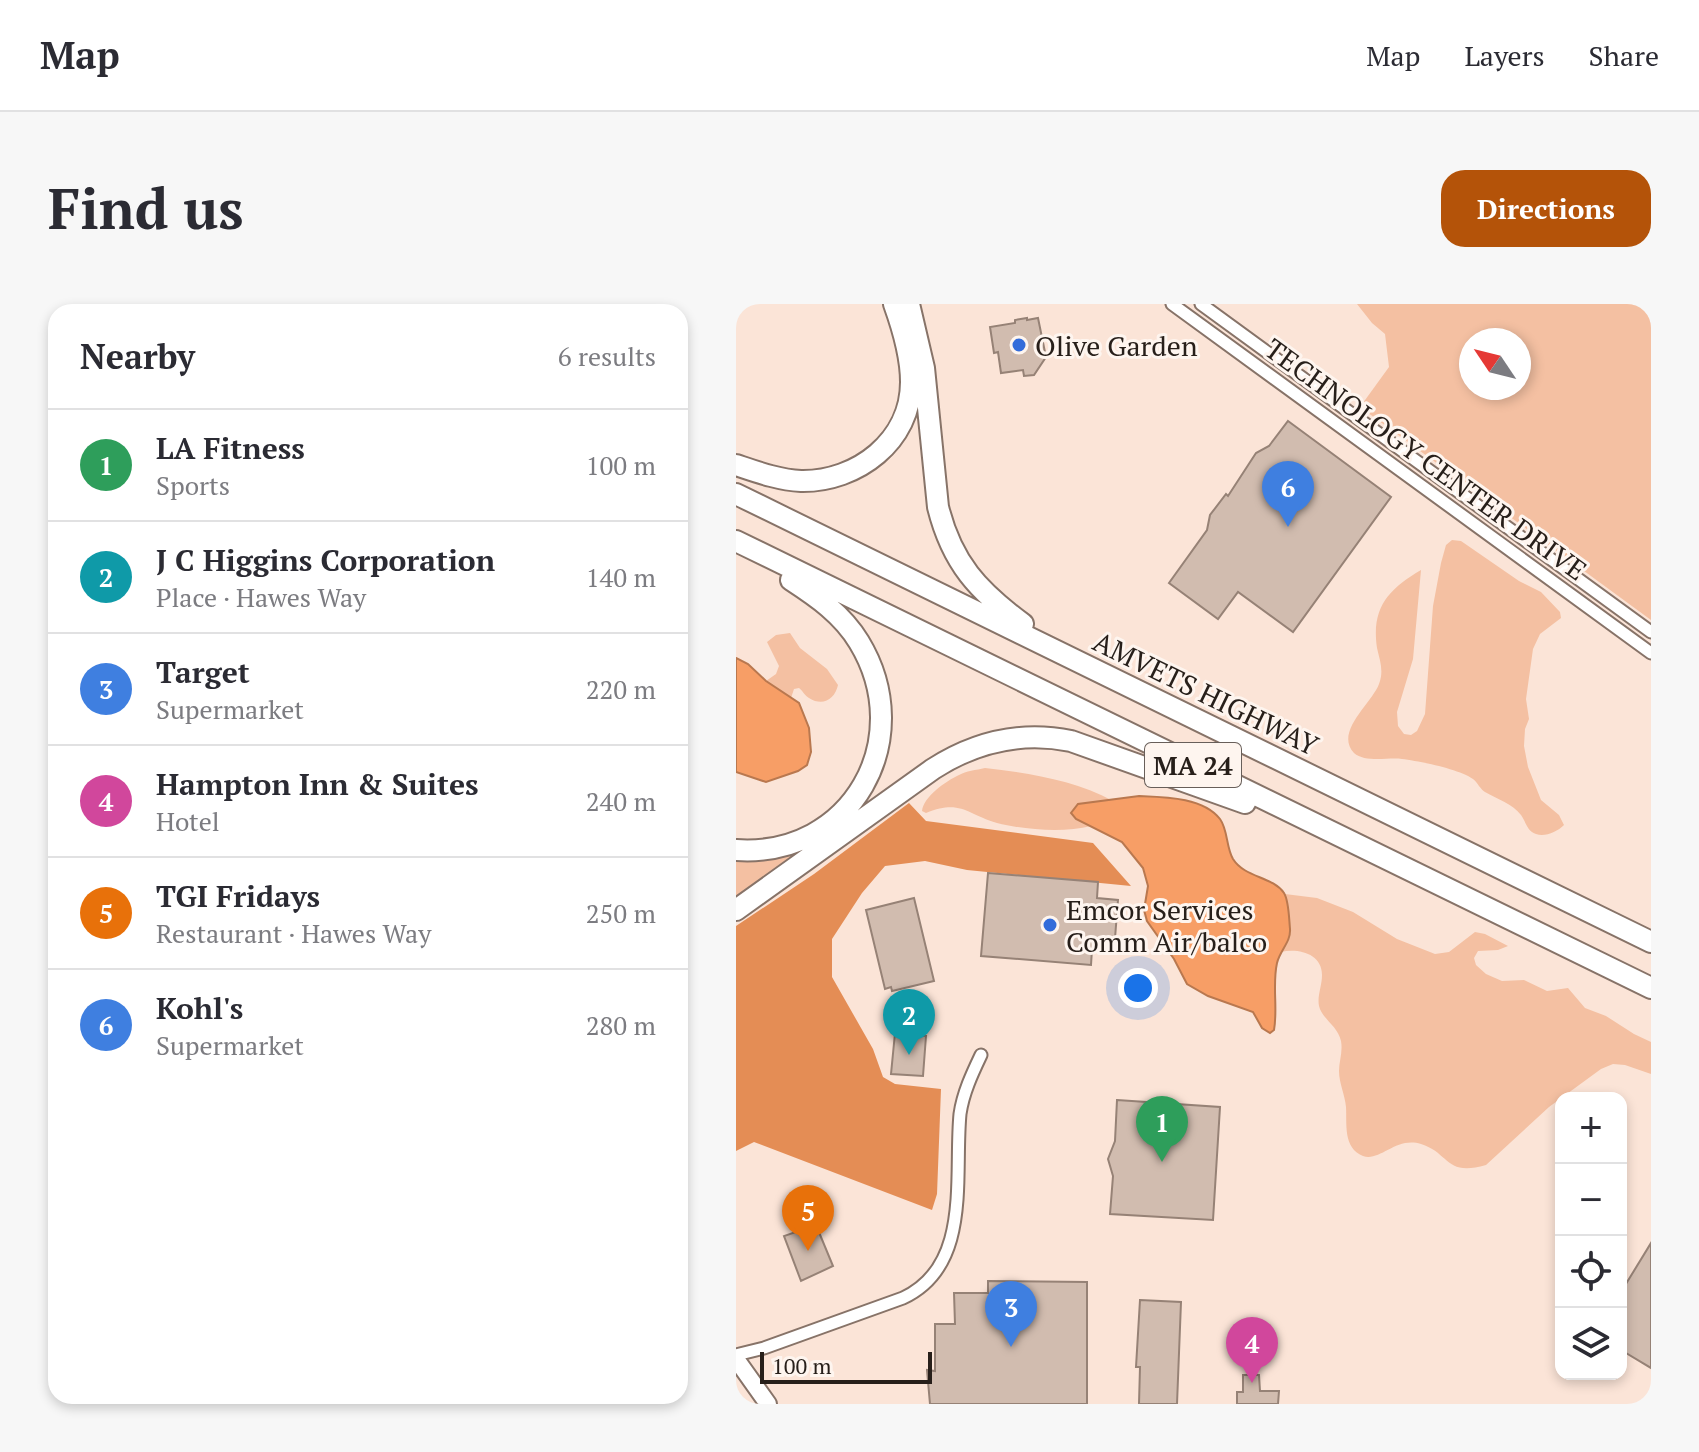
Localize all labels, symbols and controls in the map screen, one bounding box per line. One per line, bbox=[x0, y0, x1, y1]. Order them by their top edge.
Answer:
text: Map bbox=[40, 30, 120, 80]
text: Map bbox=[1366, 37, 1420, 74]
text: Layers bbox=[1464, 37, 1545, 74]
text: Share bbox=[1589, 37, 1659, 74]
button: Directions bbox=[1441, 170, 1651, 247]
text: Find us bbox=[48, 171, 244, 245]
place label: Olive Garden bbox=[1035, 327, 1198, 364]
north arrow bbox=[1459, 328, 1531, 400]
street label: TECHNOLOGY CENTER DRIVE bbox=[1258, 330, 1594, 588]
text: Nearby bbox=[80, 334, 195, 379]
marker: Olive Garden bbox=[1010, 336, 1028, 354]
text: 6 results bbox=[558, 339, 656, 373]
text: LA Fitness bbox=[156, 428, 305, 468]
text: 1 bbox=[99, 448, 113, 482]
text: 100 m bbox=[586, 448, 656, 482]
pin: 6 bbox=[1262, 461, 1314, 527]
text: Sports bbox=[156, 468, 230, 502]
text: J C Higgins Corporation bbox=[156, 540, 495, 580]
text: 2 bbox=[99, 560, 113, 594]
text: 140 m bbox=[586, 560, 656, 594]
text: Place · Hawes Way bbox=[156, 580, 366, 614]
street label: AMVETS HIGHWAY bbox=[1087, 622, 1326, 764]
text: Target bbox=[156, 652, 250, 692]
text: 3 bbox=[99, 672, 113, 706]
text: 220 m bbox=[586, 672, 656, 706]
text: Supermarket bbox=[156, 692, 304, 726]
road number: MA 24 bbox=[1145, 743, 1241, 787]
text: Hampton Inn & Suites bbox=[156, 764, 479, 804]
text: 4 bbox=[99, 784, 113, 818]
text: 240 m bbox=[586, 784, 656, 818]
text: Hotel bbox=[156, 804, 220, 838]
text: TGI Fridays bbox=[156, 876, 320, 916]
place label: Emcor Services Comm Air/balco bbox=[1066, 891, 1267, 960]
text: 5 bbox=[99, 896, 113, 930]
text: 250 m bbox=[586, 896, 656, 930]
text: Restaurant · Hawes Way bbox=[156, 916, 431, 950]
marker: Emcor Services Comm Air/balco bbox=[1041, 916, 1059, 934]
your location bbox=[1118, 968, 1158, 1008]
text: Kohl's bbox=[156, 988, 243, 1028]
pin: 2 bbox=[883, 989, 935, 1055]
text: 6 bbox=[99, 1008, 113, 1042]
text: 280 m bbox=[586, 1008, 656, 1042]
text: Supermarket bbox=[156, 1028, 304, 1062]
map controls bbox=[1555, 1092, 1627, 1380]
button: + bbox=[1555, 1092, 1627, 1164]
pin: 1 bbox=[1136, 1096, 1188, 1162]
button: − bbox=[1555, 1164, 1627, 1236]
pin: 5 bbox=[782, 1185, 834, 1251]
button: locate bbox=[1555, 1236, 1627, 1308]
pin: 3 bbox=[985, 1281, 1037, 1347]
button: layers bbox=[1555, 1308, 1627, 1380]
pin: 4 bbox=[1226, 1317, 1278, 1383]
scale bar bbox=[760, 1348, 932, 1384]
text: 100 m bbox=[772, 1351, 832, 1380]

